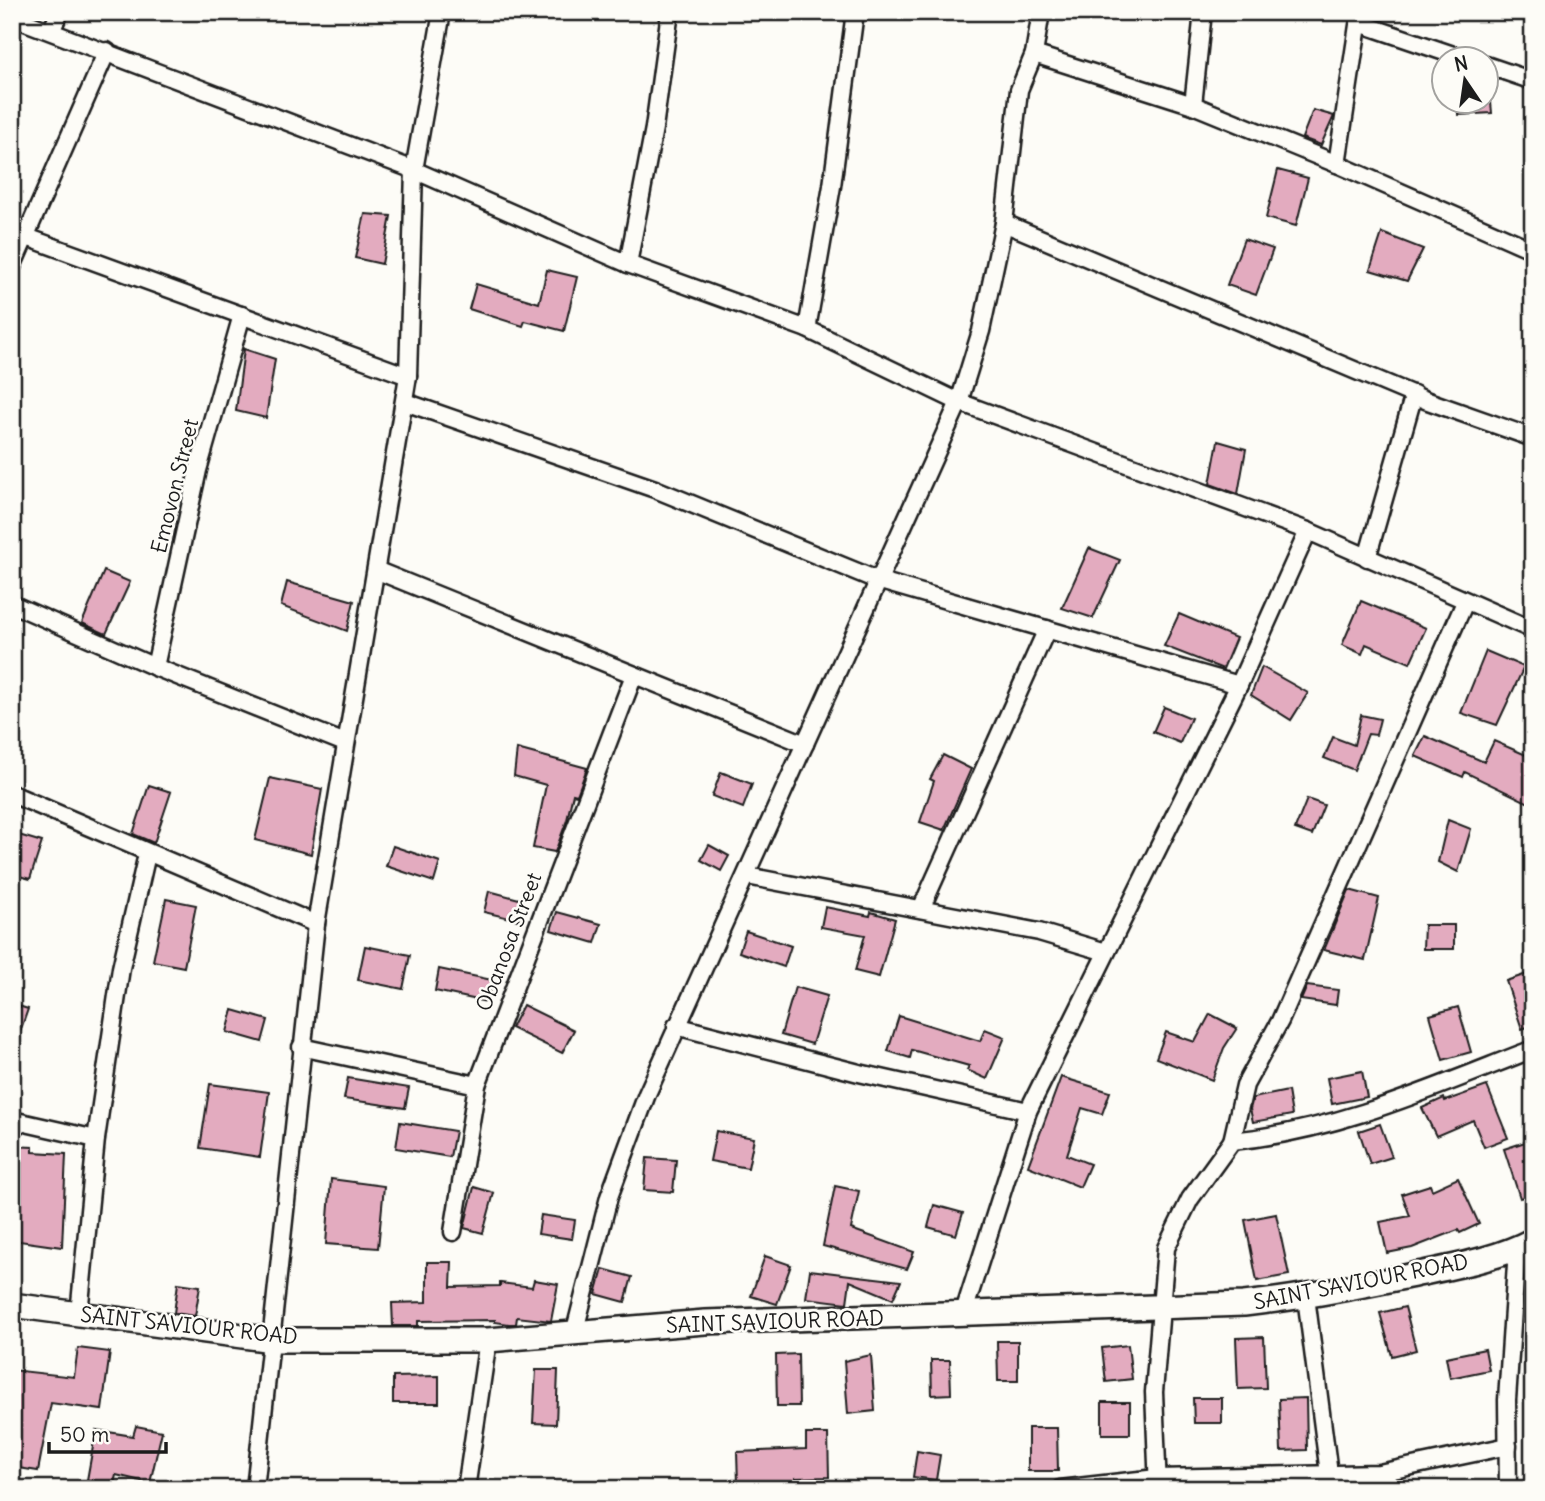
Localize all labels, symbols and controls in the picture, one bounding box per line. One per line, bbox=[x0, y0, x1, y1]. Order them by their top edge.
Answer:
north arrow bbox=[1430, 46, 1500, 116]
text: N bbox=[1452, 50, 1470, 77]
street label: Emovon Street bbox=[145, 416, 204, 556]
street label: Obanosa Street bbox=[470, 869, 547, 1015]
street label: SAINT SAVIOUR ROAD bbox=[1251, 1247, 1471, 1316]
street label: SAINT SAVIOUR ROAD bbox=[79, 1301, 299, 1350]
street label: SAINT SAVIOUR ROAD bbox=[666, 1304, 884, 1339]
scale bar bbox=[49, 1410, 166, 1454]
text: 50 m bbox=[60, 1421, 109, 1448]

